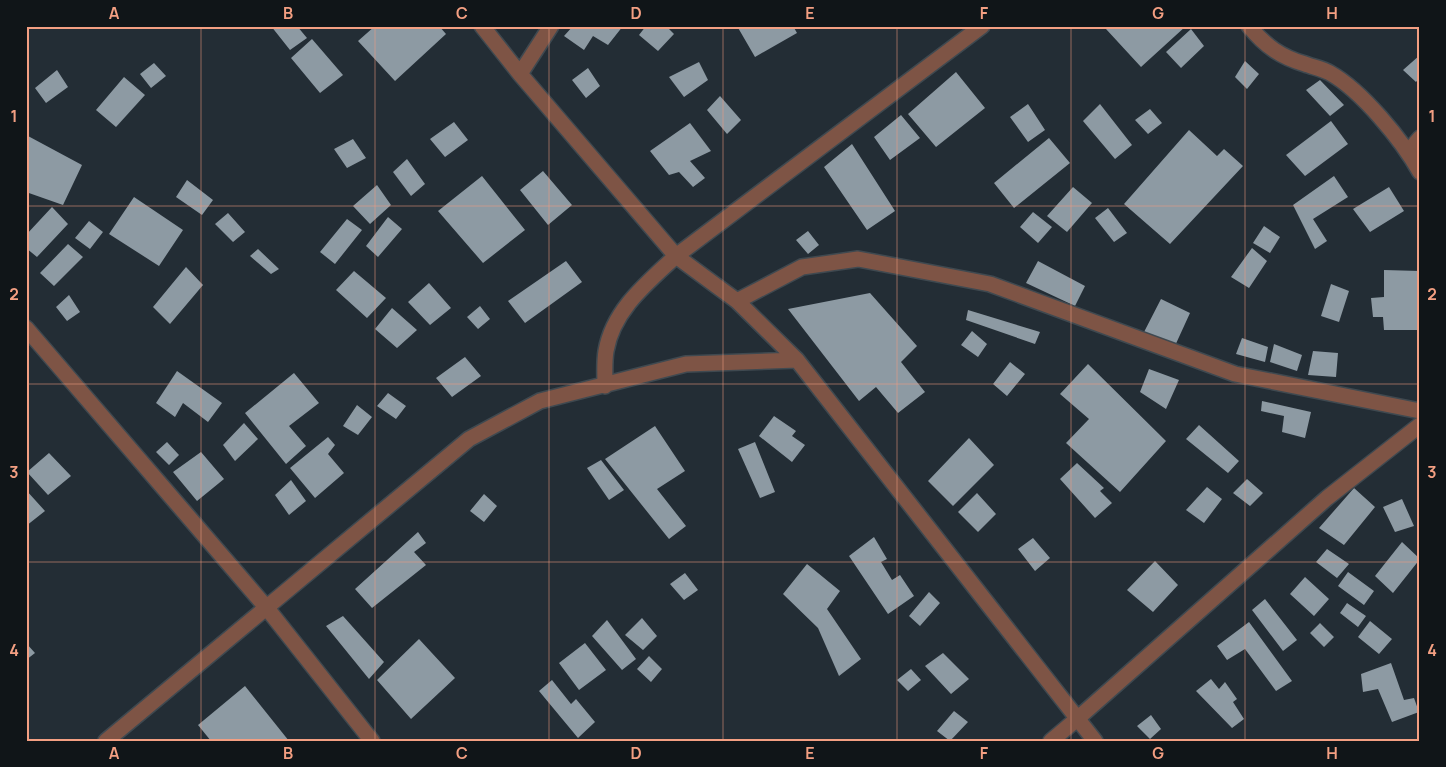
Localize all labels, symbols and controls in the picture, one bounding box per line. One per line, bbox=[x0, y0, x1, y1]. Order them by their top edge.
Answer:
text: A bbox=[109, 2, 120, 24]
text: B bbox=[283, 2, 293, 24]
text: C bbox=[456, 2, 468, 24]
text: D bbox=[630, 2, 642, 24]
text: E bbox=[805, 2, 815, 24]
text: F bbox=[980, 2, 989, 24]
text: G bbox=[1152, 2, 1164, 24]
text: H bbox=[1326, 2, 1338, 24]
text: 1 bbox=[10, 105, 18, 127]
text: 1 bbox=[1428, 105, 1436, 127]
text: 2 bbox=[9, 283, 19, 305]
text: 2 bbox=[1427, 283, 1437, 305]
text: 3 bbox=[9, 461, 19, 483]
text: 3 bbox=[1427, 461, 1437, 483]
text: 4 bbox=[9, 639, 19, 661]
text: 4 bbox=[1427, 639, 1437, 661]
text: A bbox=[109, 742, 120, 764]
text: B bbox=[283, 742, 293, 764]
text: C bbox=[456, 742, 468, 764]
text: D bbox=[630, 742, 642, 764]
text: E bbox=[805, 742, 815, 764]
text: F bbox=[980, 742, 989, 764]
text: G bbox=[1152, 742, 1164, 764]
text: H bbox=[1326, 742, 1338, 764]

